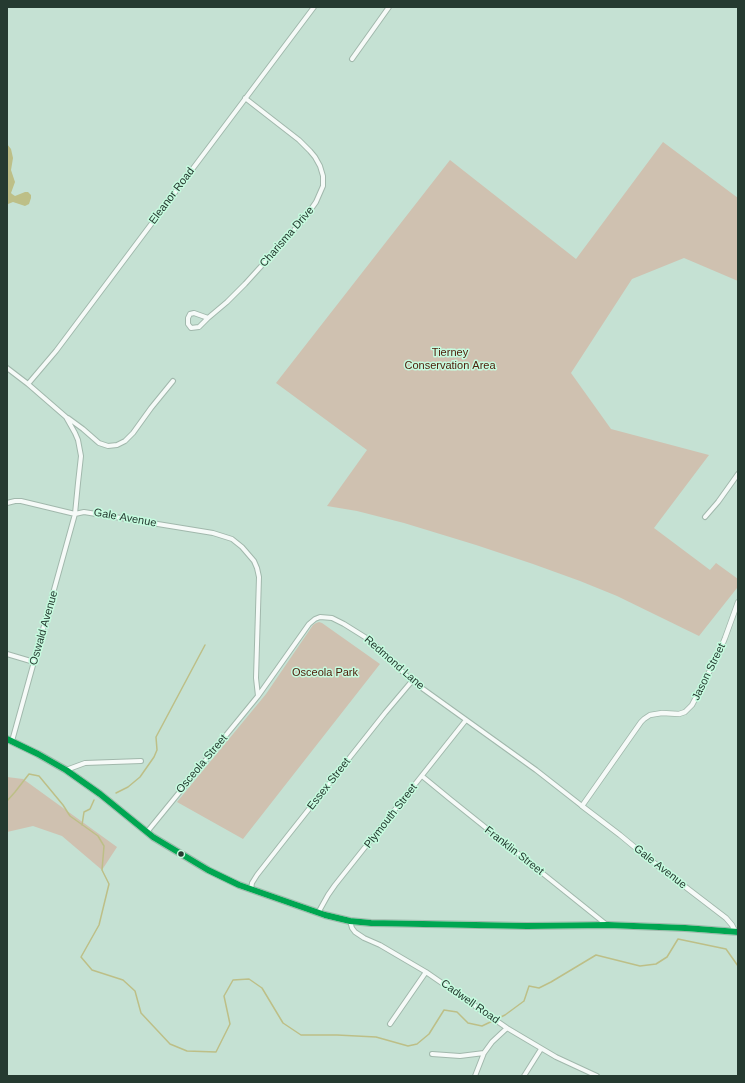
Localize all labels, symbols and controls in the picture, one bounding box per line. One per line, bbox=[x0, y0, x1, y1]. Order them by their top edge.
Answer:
street label: Eleanor Road bbox=[146, 165, 198, 227]
street label: Charisma Drive bbox=[257, 204, 317, 270]
park label: Tierney Conservation Area bbox=[404, 346, 496, 372]
street label: Gale Avenue bbox=[93, 506, 157, 530]
street label: Oswald Avenue bbox=[27, 589, 61, 667]
street label: Redmond Lane bbox=[361, 633, 427, 693]
street label: Jason Street bbox=[690, 641, 728, 703]
park label: Osceola Park bbox=[292, 666, 358, 680]
street label: Osceola Street bbox=[174, 732, 230, 796]
street label: Essex Street bbox=[305, 755, 353, 813]
street label: Plymouth Street bbox=[362, 781, 420, 851]
street label: Franklin Street bbox=[482, 824, 546, 878]
street label: Gale Avenue bbox=[631, 842, 689, 892]
unlabelled marker bbox=[176, 849, 186, 859]
street label: Cadwell Road bbox=[438, 977, 502, 1027]

